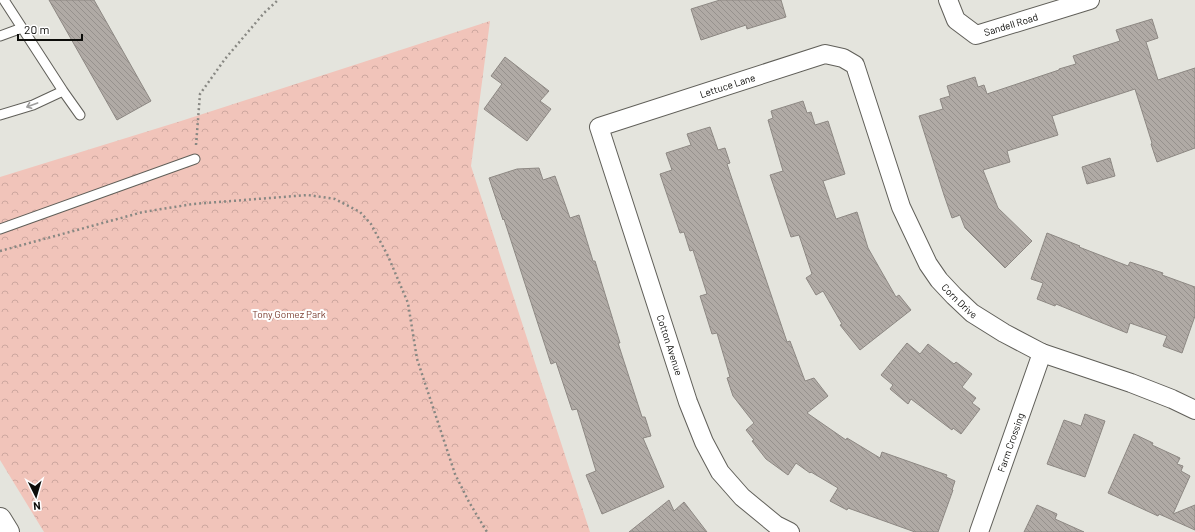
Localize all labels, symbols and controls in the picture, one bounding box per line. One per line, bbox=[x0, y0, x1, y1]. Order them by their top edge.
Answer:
street label: Sandell Road bbox=[982, 10, 1039, 38]
scale bar bbox=[18, 16, 82, 42]
text: 20 m bbox=[24, 22, 50, 36]
street label: Lettuce Lane bbox=[698, 71, 757, 100]
one-way arrow bbox=[27, 101, 39, 109]
street label: Corn Drive bbox=[939, 281, 979, 321]
park label: Tony Gomez Park bbox=[252, 308, 326, 320]
street label: Cotton Avenue bbox=[655, 313, 685, 377]
street label: Farm Crossing bbox=[995, 411, 1027, 474]
north arrow bbox=[16, 476, 56, 516]
text: N bbox=[33, 500, 41, 513]

